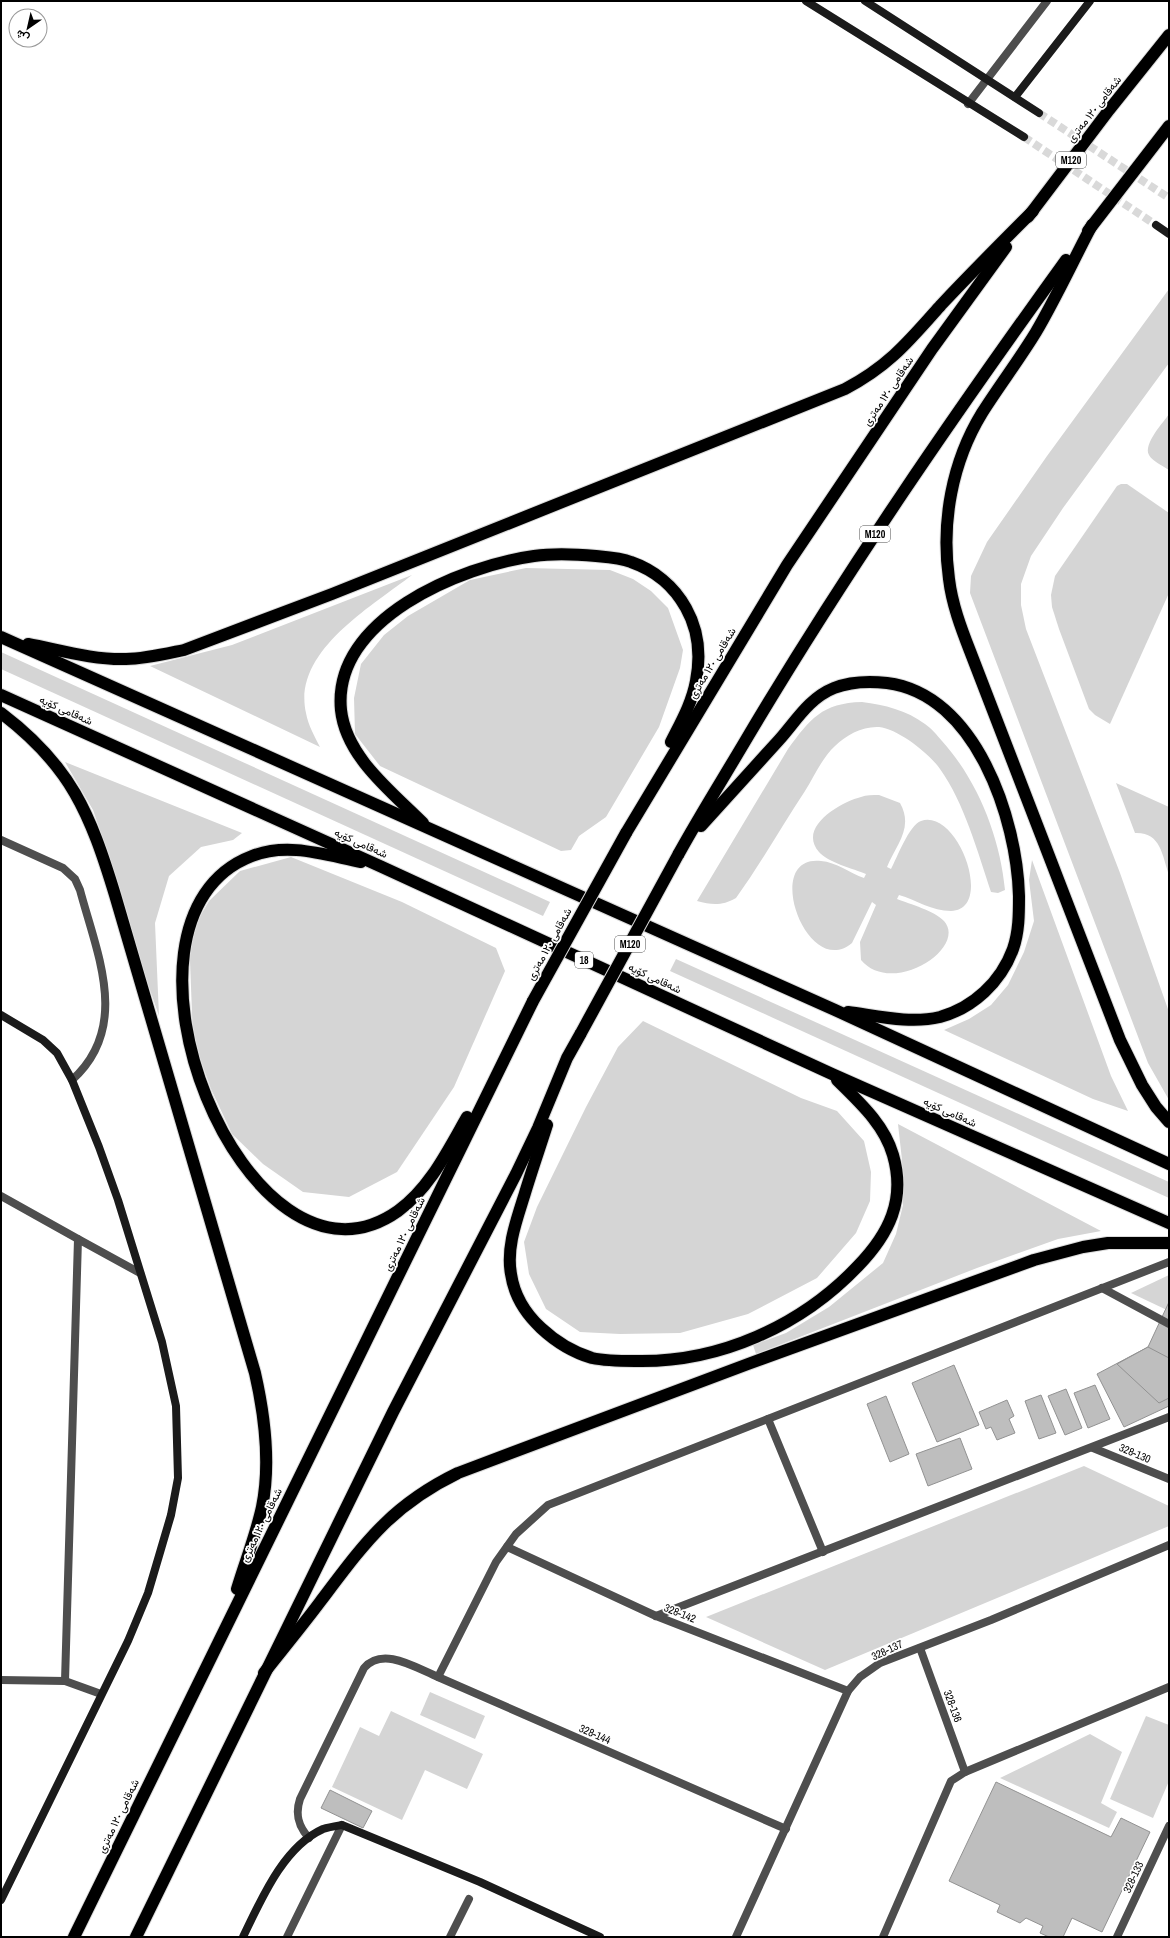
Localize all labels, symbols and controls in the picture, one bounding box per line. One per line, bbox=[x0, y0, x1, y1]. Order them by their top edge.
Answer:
north arrow bbox=[8, 8, 48, 48]
text: ش bbox=[13, 27, 32, 46]
street label: شەقامی ١٢٠ مەتری bbox=[1064, 73, 1125, 145]
road number: M120 bbox=[1056, 152, 1086, 168]
street label: شەقامی ١٢٠ مەتری bbox=[860, 353, 917, 428]
road number: M120 bbox=[860, 526, 890, 542]
street label: شەقامی ١٢٠ مەتری bbox=[685, 625, 739, 701]
street label: شەقامی کۆیە bbox=[37, 692, 95, 728]
street label: شەقامی کۆیە bbox=[332, 825, 390, 861]
street label: شەقامی ١٢٠ مەتری bbox=[523, 905, 575, 983]
road number: M120 bbox=[615, 936, 645, 952]
road number: 18 bbox=[575, 952, 593, 968]
street label: شەقامی کۆیە bbox=[626, 960, 684, 997]
street label: شەقامی کۆیە bbox=[921, 1094, 979, 1130]
street label: شەقامی ١٢٠ مەتری bbox=[380, 1194, 428, 1273]
street label: 328-130 bbox=[1117, 1440, 1153, 1466]
street label: شەقامی ١٢٠ مەتری bbox=[237, 1485, 285, 1564]
street label: 328-142 bbox=[662, 1600, 698, 1626]
street label: 328-137 bbox=[869, 1637, 905, 1663]
street label: 328-136 bbox=[941, 1688, 965, 1724]
street label: 328-144 bbox=[577, 1721, 613, 1747]
street label: شەقامی ١٢٠ مەتری bbox=[94, 1776, 142, 1855]
street label: 328-133 bbox=[1120, 1859, 1146, 1895]

